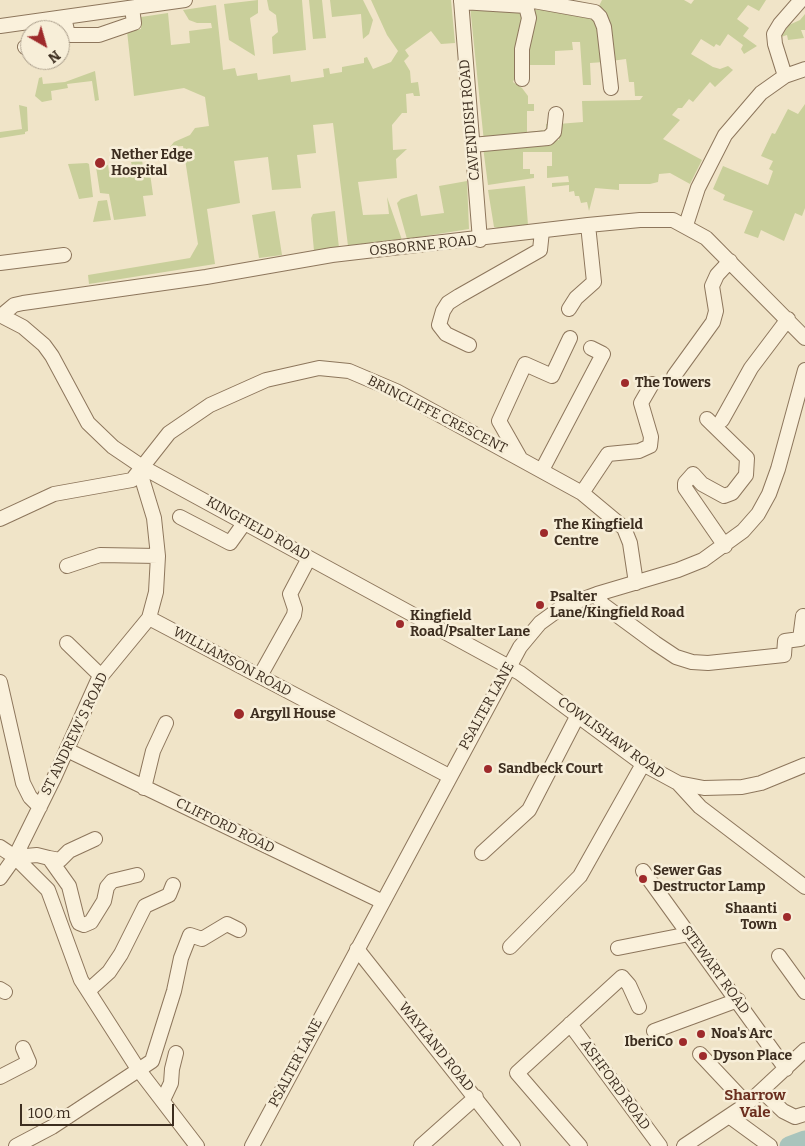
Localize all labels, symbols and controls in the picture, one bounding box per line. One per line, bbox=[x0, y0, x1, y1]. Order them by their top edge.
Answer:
north arrow bbox=[20, 20, 70, 70]
text: N bbox=[44, 46, 63, 66]
street label: CAVENDISH ROAD bbox=[456, 59, 484, 181]
place label: Nether Edge Hospital bbox=[111, 147, 193, 180]
marker: Nether Edge Hospital bbox=[93, 156, 107, 170]
street label: OSBORNE ROAD bbox=[368, 232, 478, 260]
street label: BRINCLIFFE CRESCENT bbox=[364, 373, 510, 457]
place label: The Towers bbox=[635, 375, 711, 391]
marker: The Towers bbox=[619, 377, 631, 389]
street label: KINGFIELD ROAD bbox=[203, 494, 313, 564]
place label: The Kingfield Centre bbox=[554, 517, 643, 550]
marker: The Kingfield Centre bbox=[538, 527, 550, 539]
place label: Psalter Lane/Kingfield Road bbox=[550, 589, 684, 622]
marker: Psalter Lane/Kingfield Road bbox=[534, 599, 546, 611]
place label: Kingfield Road/Psalter Lane bbox=[410, 608, 530, 640]
marker: Kingfield Road/Psalter Lane bbox=[394, 618, 406, 630]
street label: WILLIAMSON ROAD bbox=[170, 624, 294, 700]
street label: PSALTER LANE bbox=[456, 659, 518, 753]
street label: ST ANDREW'S ROAD bbox=[38, 670, 112, 798]
street label: COWLISHAW ROAD bbox=[554, 694, 668, 782]
place label: Argyll House bbox=[250, 706, 336, 722]
marker: Argyll House bbox=[232, 707, 246, 721]
place label: Sandbeck Court bbox=[498, 761, 603, 777]
marker: Sandbeck Court bbox=[482, 763, 494, 775]
street label: CLIFFORD ROAD bbox=[173, 795, 277, 857]
place label: Sewer Gas Destructor Lamp bbox=[653, 863, 765, 896]
marker: Sewer Gas Destructor Lamp bbox=[637, 873, 649, 885]
place label: Shaanti Town bbox=[725, 901, 777, 934]
marker: Shaanti Town bbox=[781, 911, 793, 923]
street label: STEWART ROAD bbox=[677, 923, 753, 1017]
street label: WAYLAND ROAD bbox=[395, 999, 477, 1095]
street label: PSALTER LANE bbox=[266, 1016, 326, 1110]
place label: Noa's Arc bbox=[711, 1026, 773, 1042]
marker: Noa's Arc bbox=[695, 1028, 707, 1040]
place label: IberiCo bbox=[625, 1034, 673, 1050]
marker: IberiCo bbox=[677, 1036, 689, 1048]
street label: ASHFORD ROAD bbox=[577, 1037, 653, 1133]
place label: Dyson Place bbox=[713, 1048, 792, 1064]
marker: Dyson Place bbox=[697, 1050, 709, 1062]
district label: Sharrow Vale bbox=[724, 1087, 786, 1122]
scale bar bbox=[22, 1094, 176, 1126]
text: 100 m bbox=[28, 1104, 71, 1122]

